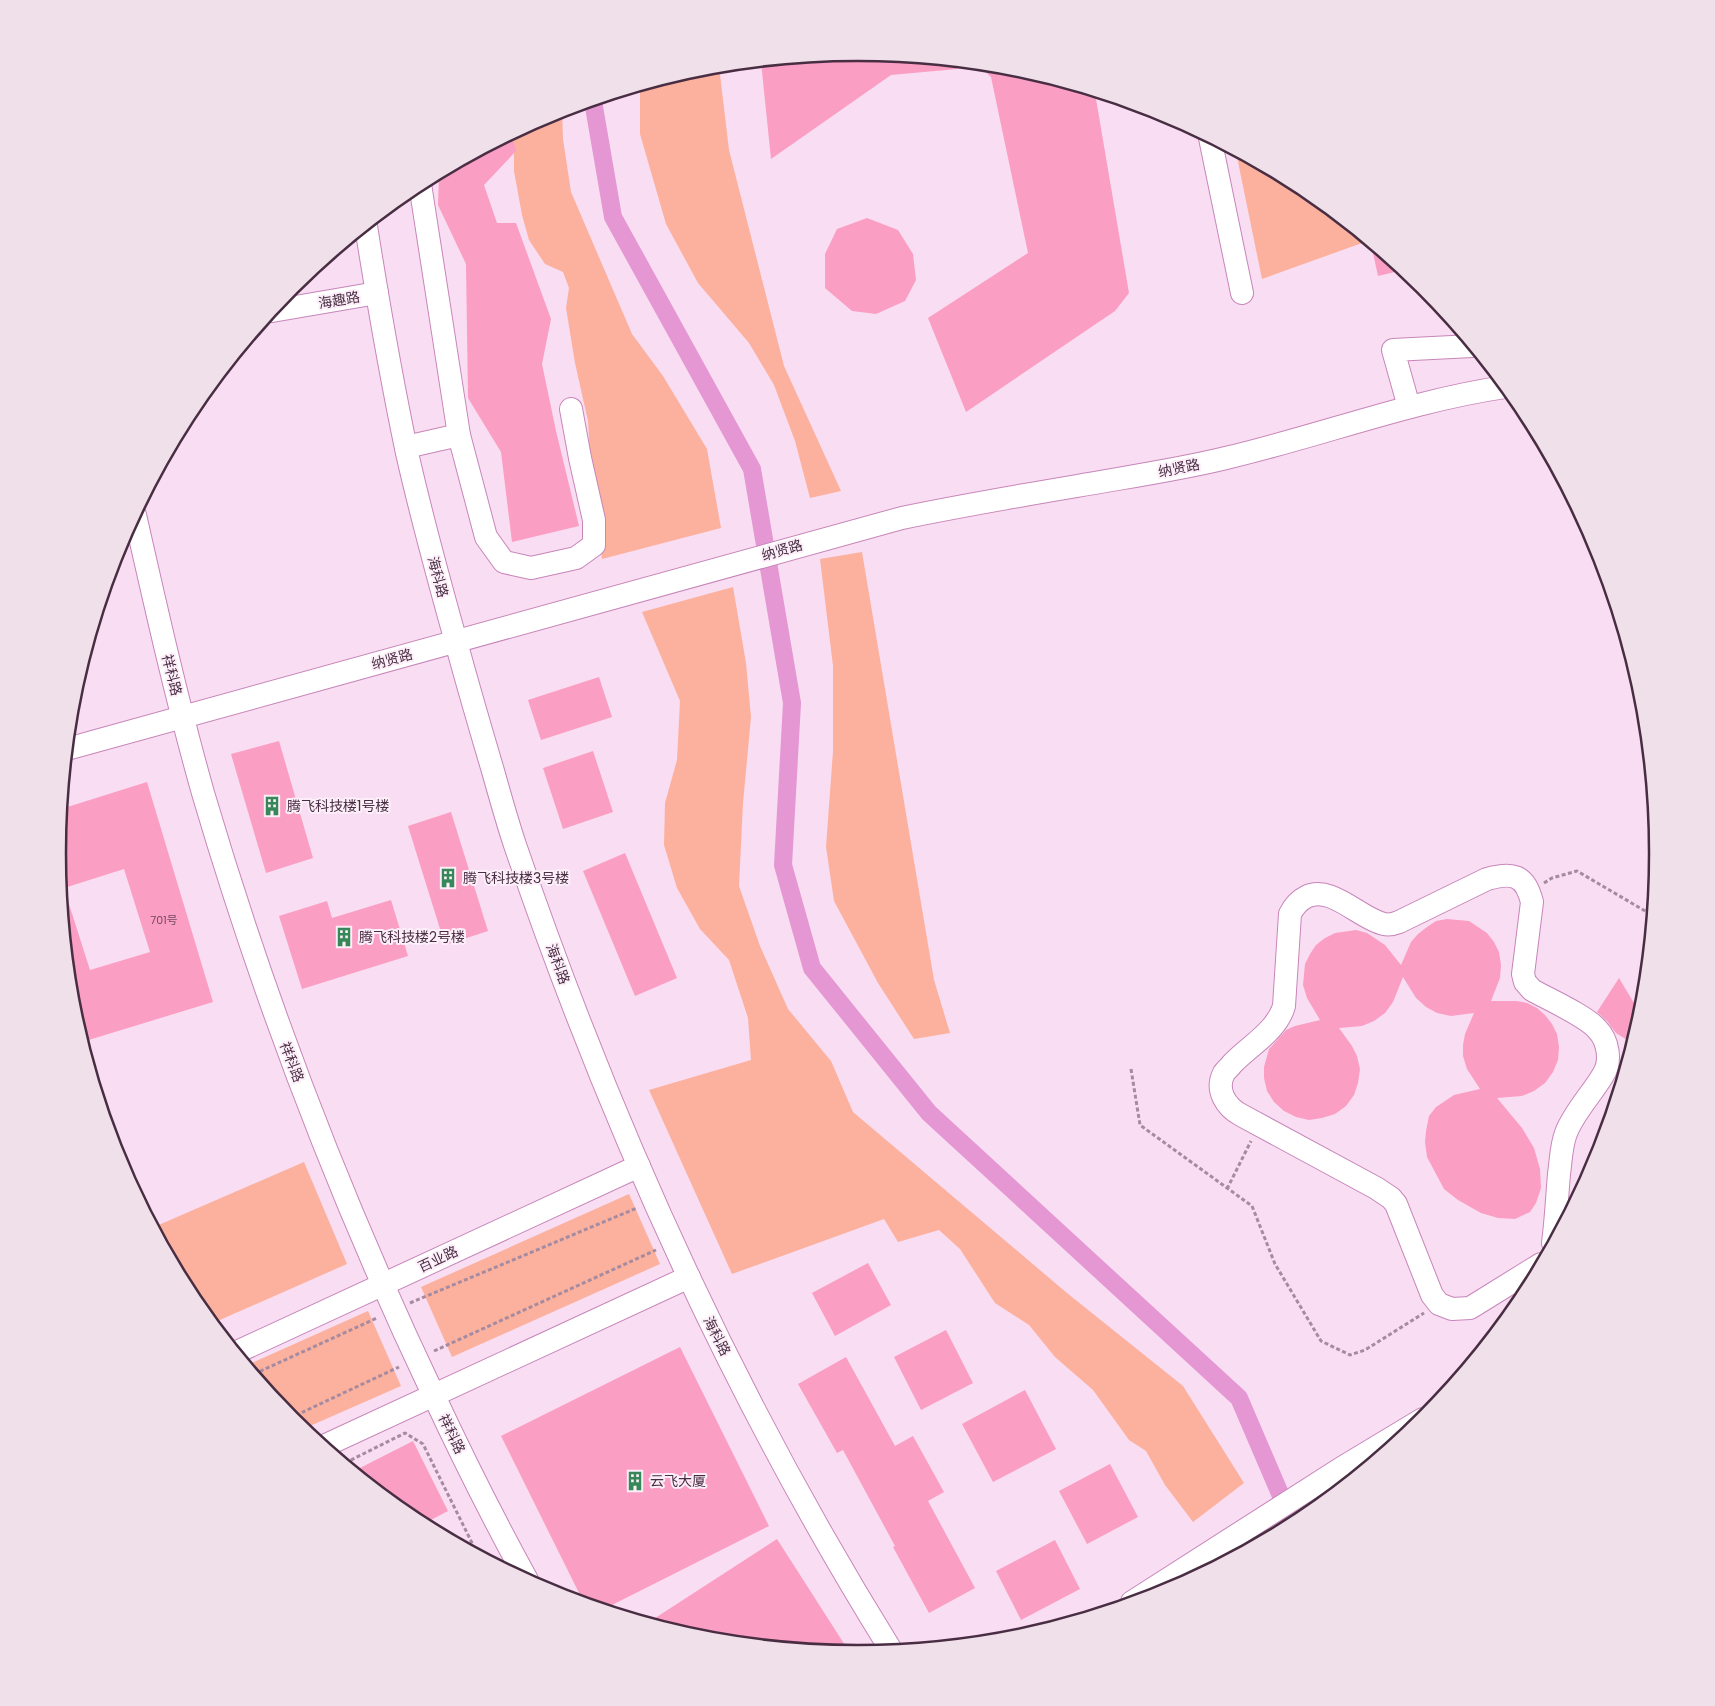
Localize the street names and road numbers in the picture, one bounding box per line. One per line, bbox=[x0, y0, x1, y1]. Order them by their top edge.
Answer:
street label: 海趣路 bbox=[317, 287, 361, 313]
street label: 纳贤路 bbox=[1156, 454, 1202, 482]
street label: 纳贤路 bbox=[759, 535, 805, 565]
street label: 海科路 bbox=[423, 554, 453, 600]
street label: 纳贤路 bbox=[369, 644, 415, 674]
street label: 祥科路 bbox=[157, 652, 187, 698]
street label: 海科路 bbox=[541, 941, 575, 987]
street label: 祥科路 bbox=[275, 1039, 309, 1085]
street label: 百业路 bbox=[415, 1241, 461, 1277]
street label: 海科路 bbox=[699, 1313, 735, 1359]
street label: 祥科路 bbox=[434, 1411, 470, 1457]

